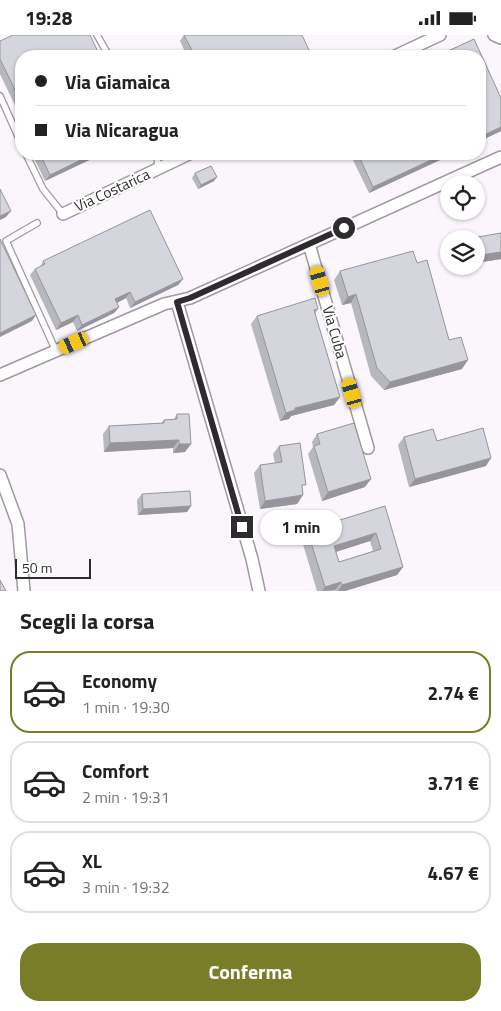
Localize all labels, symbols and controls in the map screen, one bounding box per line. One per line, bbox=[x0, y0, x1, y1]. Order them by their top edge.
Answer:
text: 19:28 bbox=[25, 3, 72, 32]
text: Via Giamaica bbox=[65, 67, 170, 96]
text: Via Nicaragua bbox=[65, 115, 179, 144]
street label: Via Costarica bbox=[70, 162, 154, 218]
map controls bbox=[440, 175, 485, 275]
button: locate bbox=[440, 175, 485, 220]
route start bbox=[333, 217, 355, 239]
button: layers bbox=[440, 230, 485, 275]
car bbox=[308, 265, 331, 297]
street label: Via Cuba bbox=[316, 303, 354, 362]
car bbox=[57, 330, 90, 356]
car bbox=[340, 377, 363, 409]
callout: 1 min bbox=[260, 509, 342, 545]
text: 1 min bbox=[282, 515, 320, 539]
route end bbox=[231, 516, 253, 538]
scale bar bbox=[15, 556, 91, 579]
text: 50 m bbox=[22, 557, 52, 578]
text: Scegli la corsa bbox=[20, 604, 154, 638]
text: Economy bbox=[82, 666, 157, 695]
icon: car bbox=[22, 670, 67, 715]
text: 2.74 € bbox=[427, 678, 479, 707]
text: 1 min · 19:30 bbox=[82, 695, 170, 719]
text: Comfort bbox=[82, 756, 149, 785]
icon: car bbox=[22, 760, 67, 805]
text: 3.71 € bbox=[427, 768, 479, 797]
text: 2 min · 19:31 bbox=[82, 785, 170, 809]
text: XL bbox=[82, 846, 102, 875]
icon: car bbox=[22, 850, 67, 895]
text: 4.67 € bbox=[427, 858, 479, 887]
text: 3 min · 19:32 bbox=[82, 875, 170, 899]
button: Conferma bbox=[20, 943, 481, 1001]

